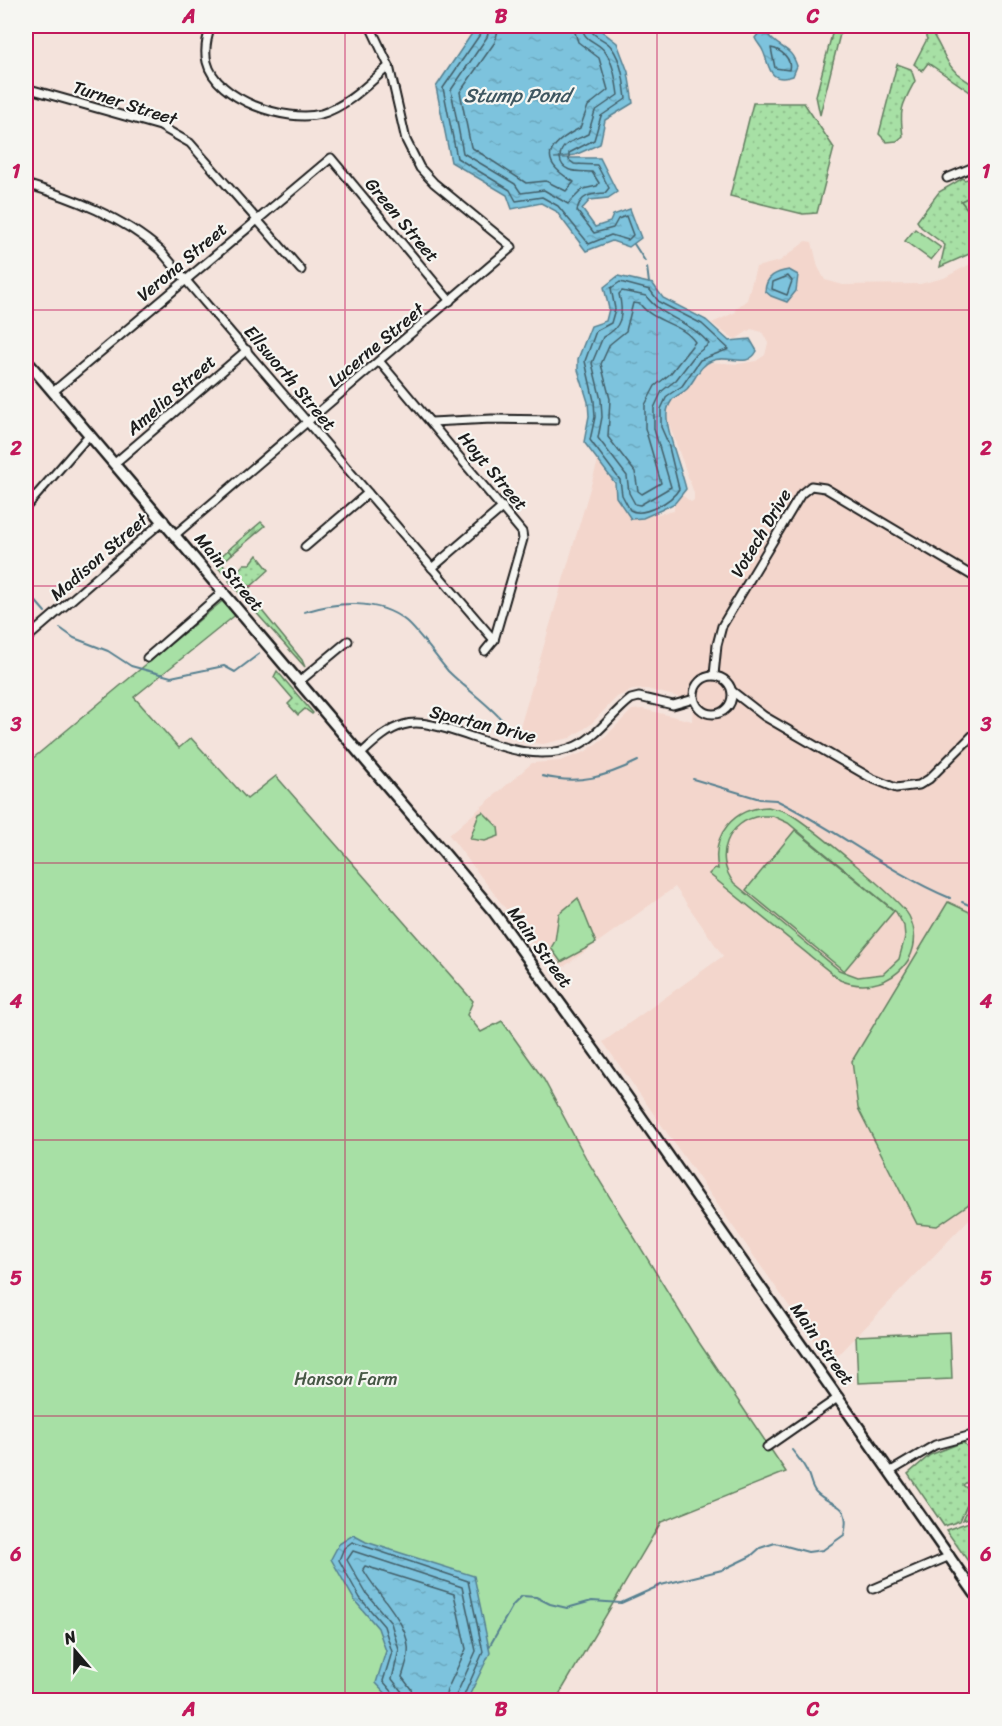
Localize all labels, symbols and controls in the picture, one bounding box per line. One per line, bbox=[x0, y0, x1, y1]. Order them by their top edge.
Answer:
text: A bbox=[181, 0, 196, 34]
text: B bbox=[495, 0, 508, 34]
text: C bbox=[806, 0, 820, 34]
street label: Turner Street bbox=[69, 71, 182, 135]
water label: Stump Pond bbox=[464, 78, 576, 113]
text: 1 bbox=[12, 154, 21, 189]
text: 1 bbox=[982, 154, 991, 189]
street label: Green Street bbox=[357, 170, 448, 270]
street label: Verona Street bbox=[129, 214, 235, 310]
street label: Lucerne Street bbox=[320, 294, 432, 396]
street label: Ellsworth Street bbox=[236, 318, 344, 439]
street label: Amelia Street bbox=[118, 346, 223, 444]
street label: Hoyt Street bbox=[450, 424, 536, 518]
text: 2 bbox=[9, 431, 22, 466]
text: 2 bbox=[979, 431, 992, 466]
street label: Votech Drive bbox=[722, 482, 800, 584]
street label: Madison Street bbox=[42, 504, 156, 609]
street label: Main Street bbox=[186, 525, 272, 619]
street label: Spartan Drive bbox=[426, 695, 540, 753]
text: 3 bbox=[10, 707, 22, 742]
text: 3 bbox=[980, 707, 992, 742]
street label: Main Street bbox=[499, 899, 581, 995]
text: 4 bbox=[9, 984, 23, 1019]
text: 4 bbox=[979, 984, 993, 1019]
text: 5 bbox=[10, 1261, 22, 1296]
text: 5 bbox=[980, 1261, 992, 1296]
street label: Main Street bbox=[782, 1296, 863, 1392]
park label: Hanson Farm bbox=[294, 1363, 398, 1395]
text: 6 bbox=[9, 1537, 22, 1572]
text: 6 bbox=[979, 1537, 992, 1572]
north arrow bbox=[45, 1621, 105, 1681]
text: N bbox=[59, 1622, 81, 1653]
text: A bbox=[181, 1692, 196, 1726]
text: B bbox=[495, 1692, 508, 1726]
text: C bbox=[806, 1692, 820, 1726]

